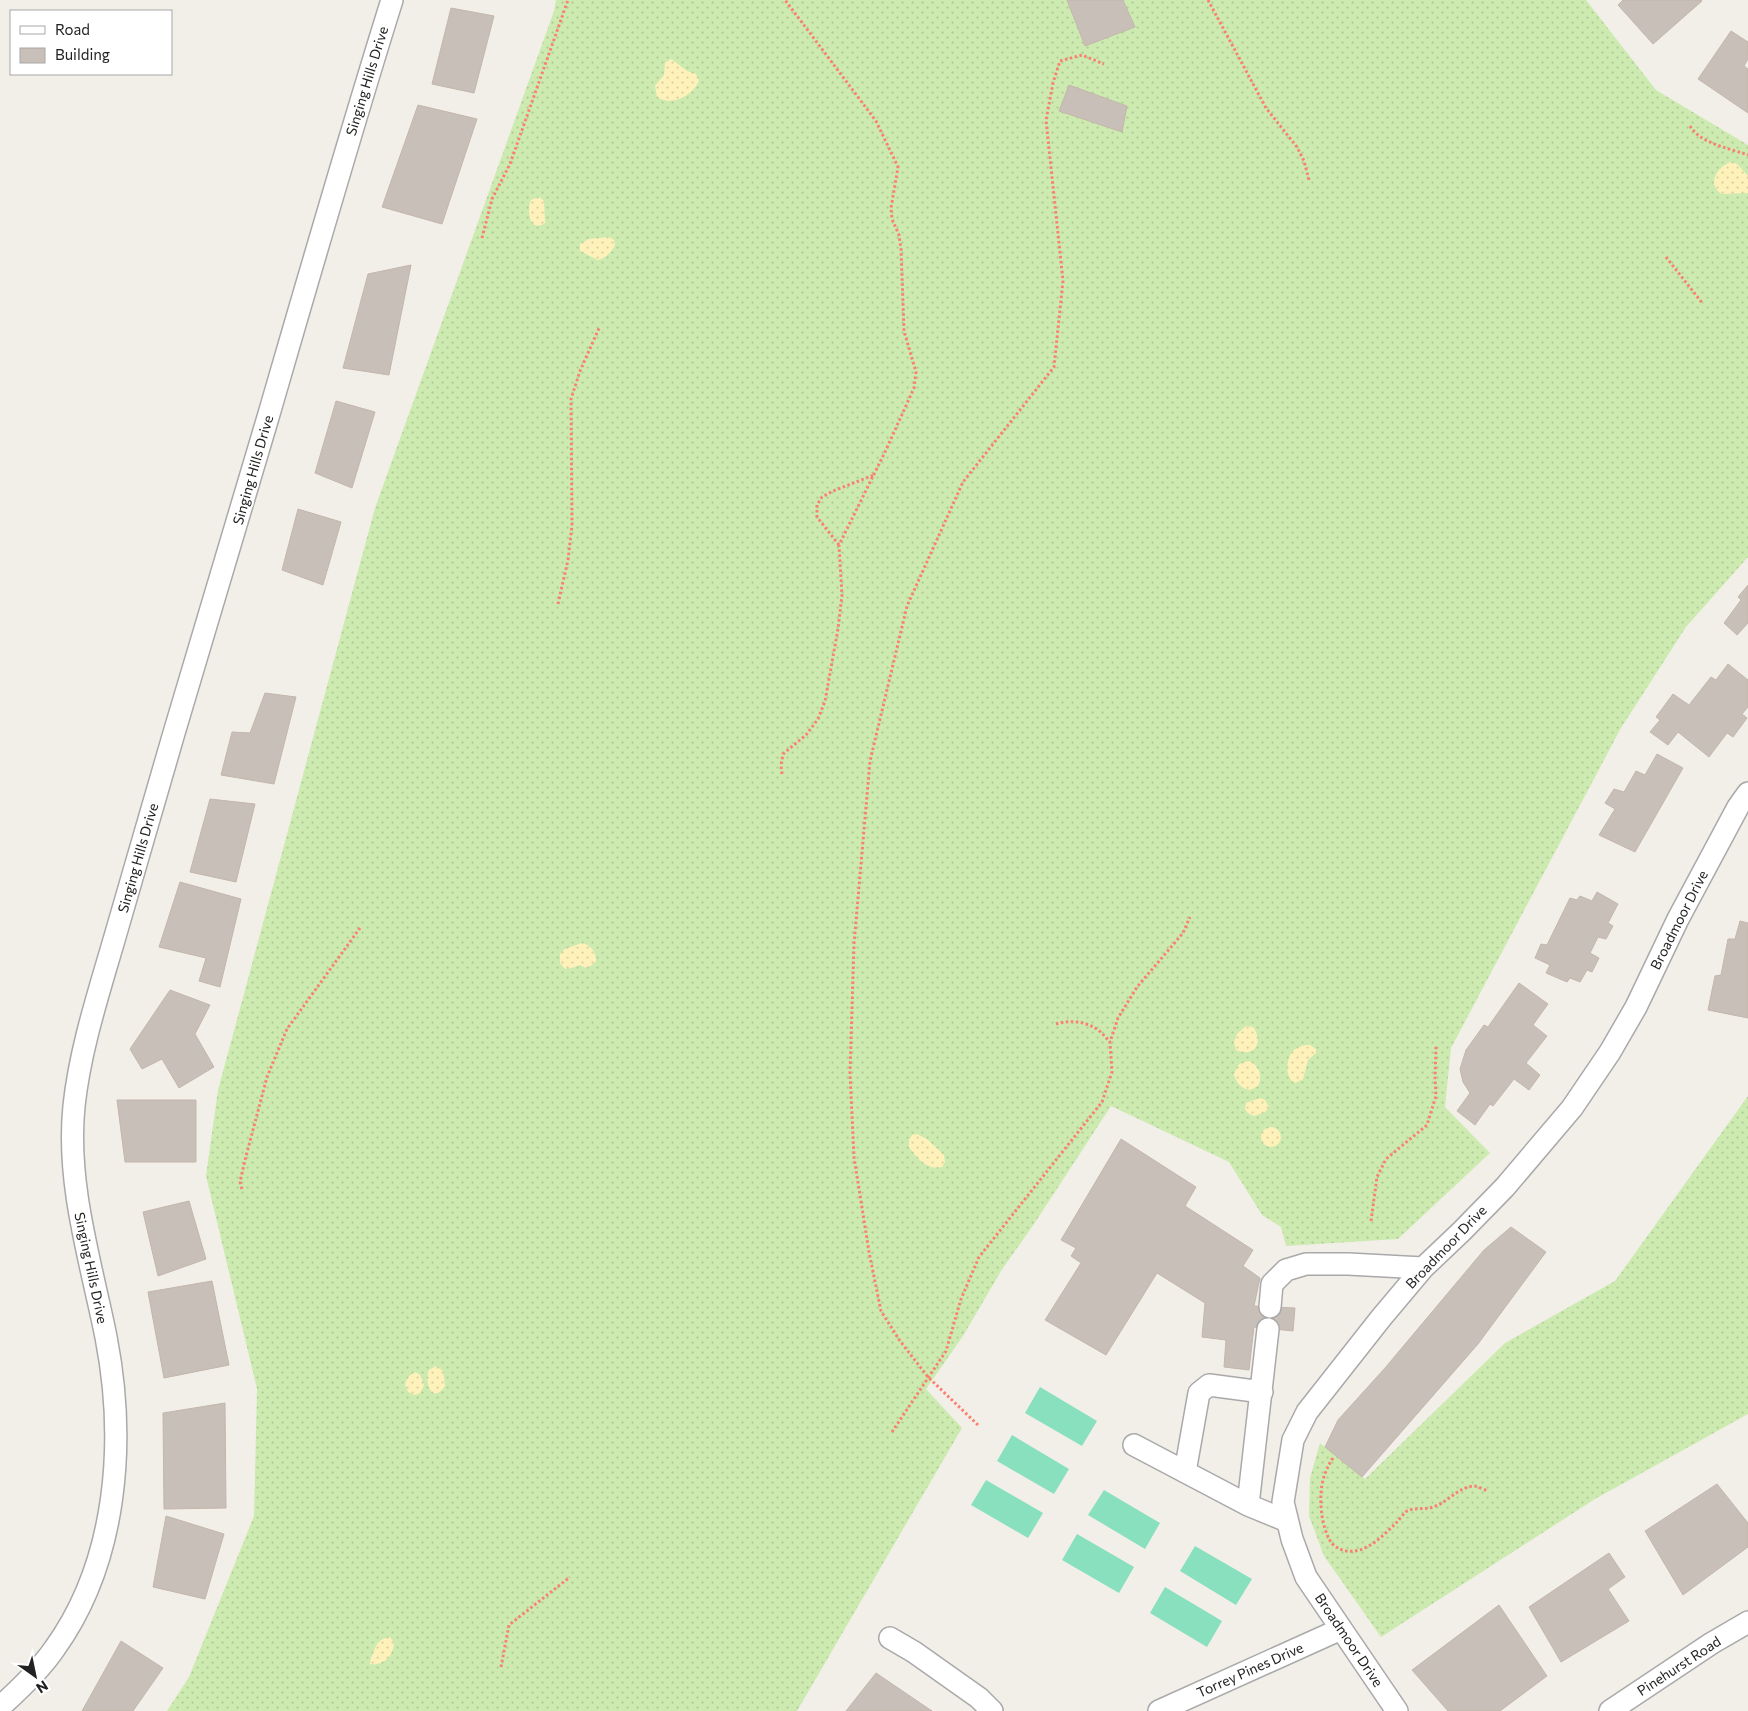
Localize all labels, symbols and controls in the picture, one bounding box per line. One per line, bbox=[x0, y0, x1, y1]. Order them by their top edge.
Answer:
legend bbox=[10, 10, 172, 75]
text: Road bbox=[55, 20, 90, 38]
street label: Singing Hills Drive bbox=[342, 24, 391, 138]
text: Building bbox=[55, 45, 110, 63]
street label: Singing Hills Drive bbox=[229, 413, 276, 527]
street label: Singing Hills Drive bbox=[114, 801, 161, 915]
street label: Broadmoor Drive bbox=[1646, 867, 1711, 972]
street label: Broadmoor Drive bbox=[1402, 1201, 1490, 1292]
street label: Singing Hills Drive bbox=[71, 1211, 112, 1325]
street label: Broadmoor Drive bbox=[1312, 1590, 1387, 1690]
street label: Pinehurst Road bbox=[1634, 1632, 1724, 1699]
street label: Torrey Pines Drive bbox=[1194, 1638, 1306, 1701]
north arrow bbox=[10, 1651, 60, 1701]
text: N bbox=[33, 1677, 51, 1697]

